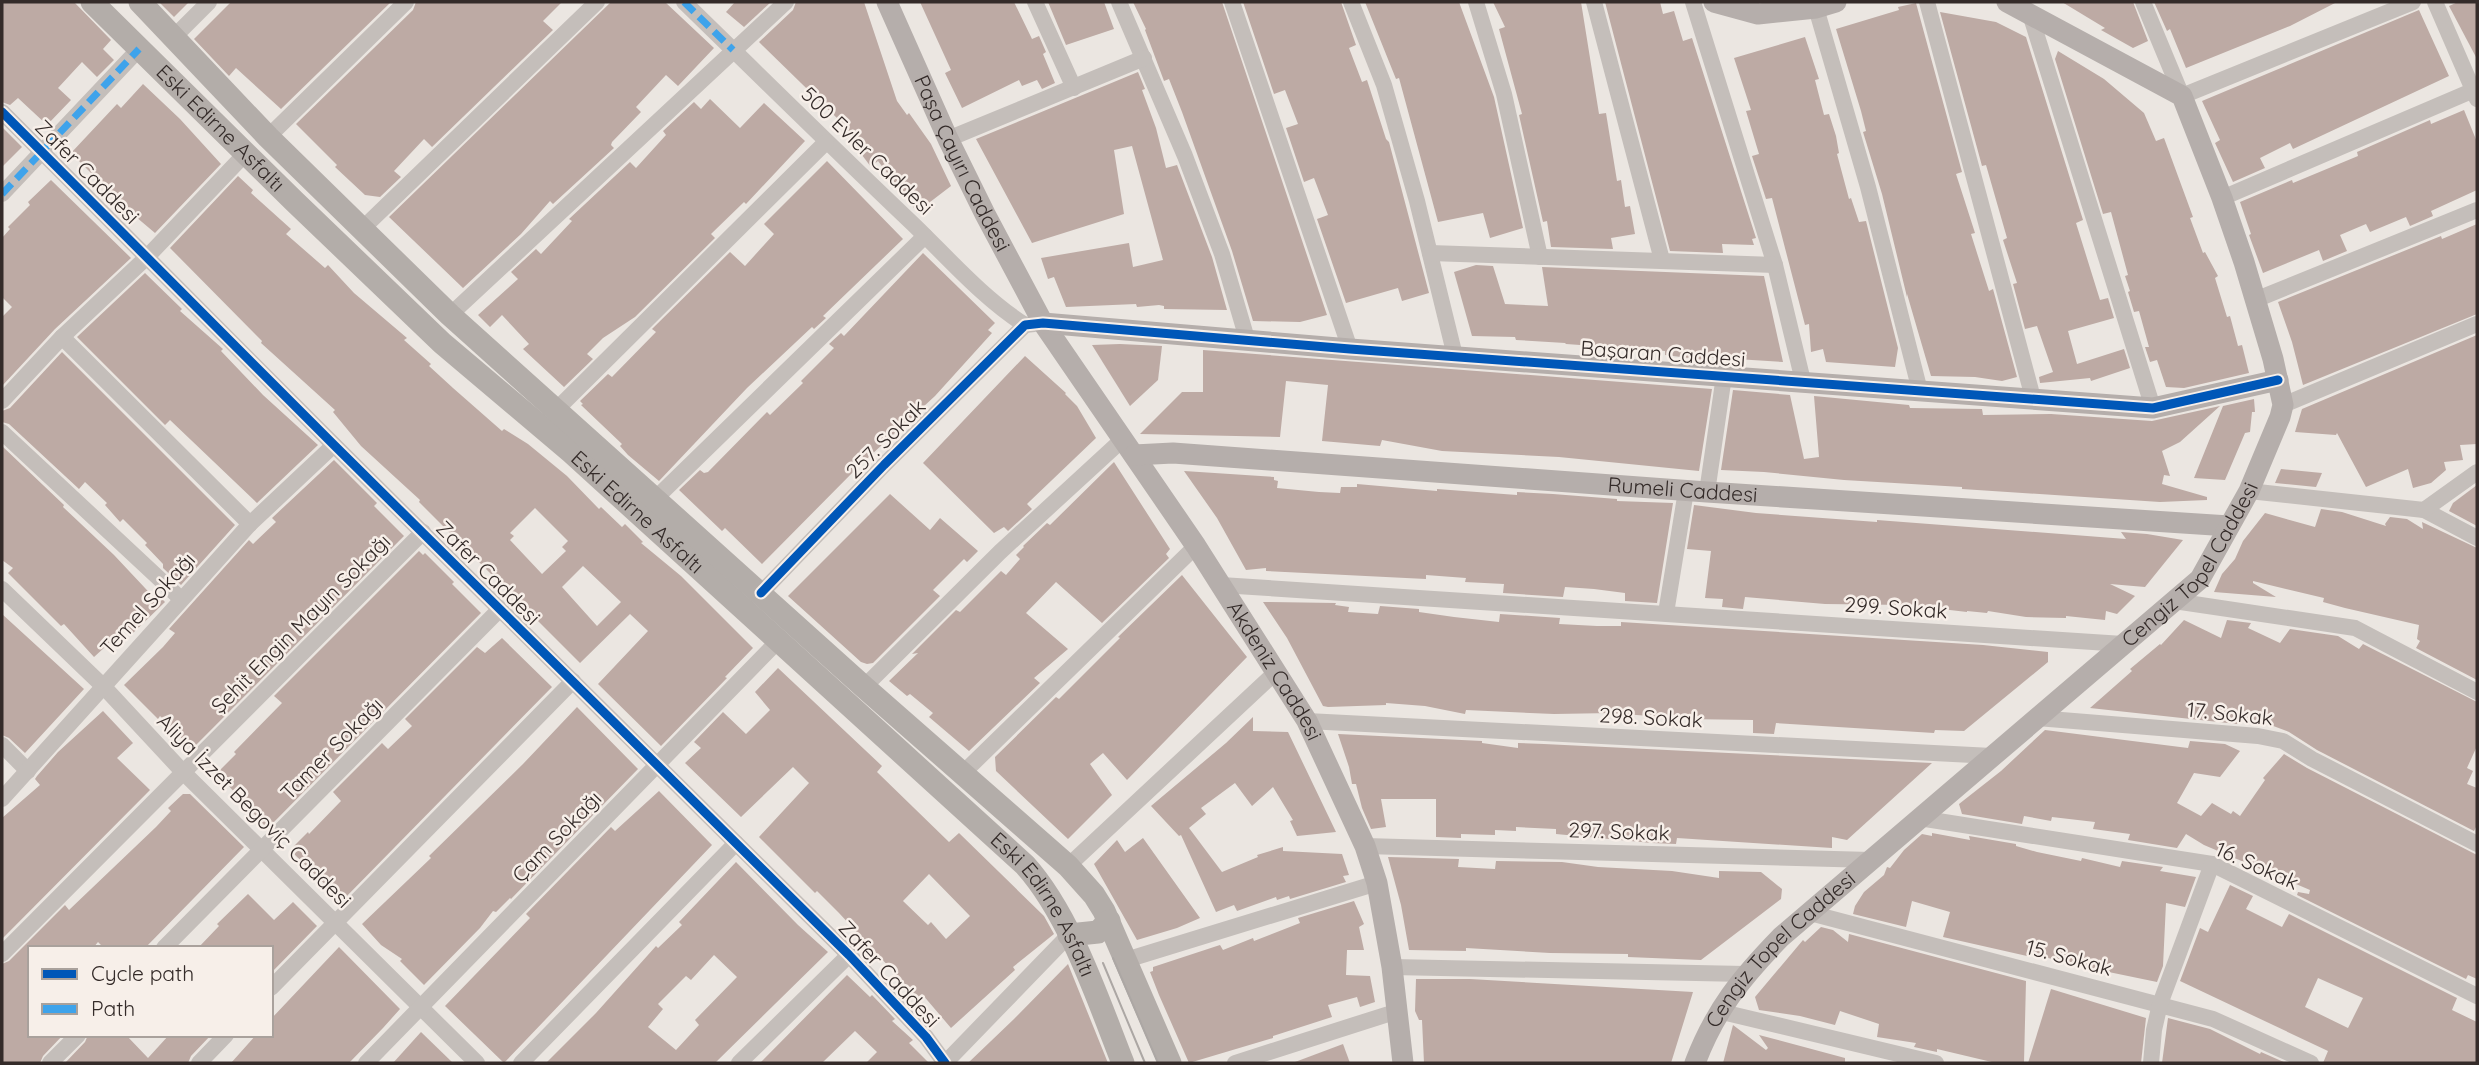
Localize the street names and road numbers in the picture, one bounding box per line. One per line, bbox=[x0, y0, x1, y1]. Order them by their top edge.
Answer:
street label: Eski Edirne Asfaltı bbox=[151, 59, 291, 197]
street label: Paşa Çayırı Caddesi bbox=[909, 71, 1017, 256]
street label: 500 Evler Caddesi bbox=[796, 81, 939, 220]
street label: Zafer Caddesi bbox=[30, 114, 145, 229]
street label: Başaran Caddesi bbox=[1580, 334, 1747, 372]
street label: 257. Sokak bbox=[840, 393, 930, 483]
street label: Eski Edirne Asfaltı bbox=[566, 445, 710, 578]
street label: Rumeli Caddesi bbox=[1607, 471, 1758, 507]
street label: Cengiz Topel Caddesi bbox=[2116, 478, 2263, 652]
street label: Zafer Caddesi bbox=[431, 515, 546, 630]
street label: Şehit Engin Mayın Sokağı bbox=[205, 528, 395, 718]
street label: Temel Sokağı bbox=[94, 546, 200, 660]
street label: 299. Sokak bbox=[1844, 590, 1949, 624]
street label: Akdeniz Caddesi bbox=[1222, 596, 1328, 744]
street label: Tamer Sokağı bbox=[275, 692, 388, 805]
street label: 17. Sokak bbox=[2186, 696, 2274, 730]
street label: 298. Sokak bbox=[1599, 701, 1704, 733]
street label: Aliya İzzet Begoviç Caddesi bbox=[152, 708, 357, 913]
street label: Çam Sokağı bbox=[506, 785, 606, 888]
street label: 297. Sokak bbox=[1568, 816, 1670, 846]
street label: Eski Edirne Asfaltı bbox=[986, 826, 1101, 980]
street label: 16. Sokak bbox=[2212, 835, 2303, 895]
street label: Cengiz Topel Caddesi bbox=[1699, 865, 1860, 1032]
street label: Zafer Caddesi bbox=[834, 914, 946, 1032]
street label: 15. Sokak bbox=[2023, 933, 2115, 981]

